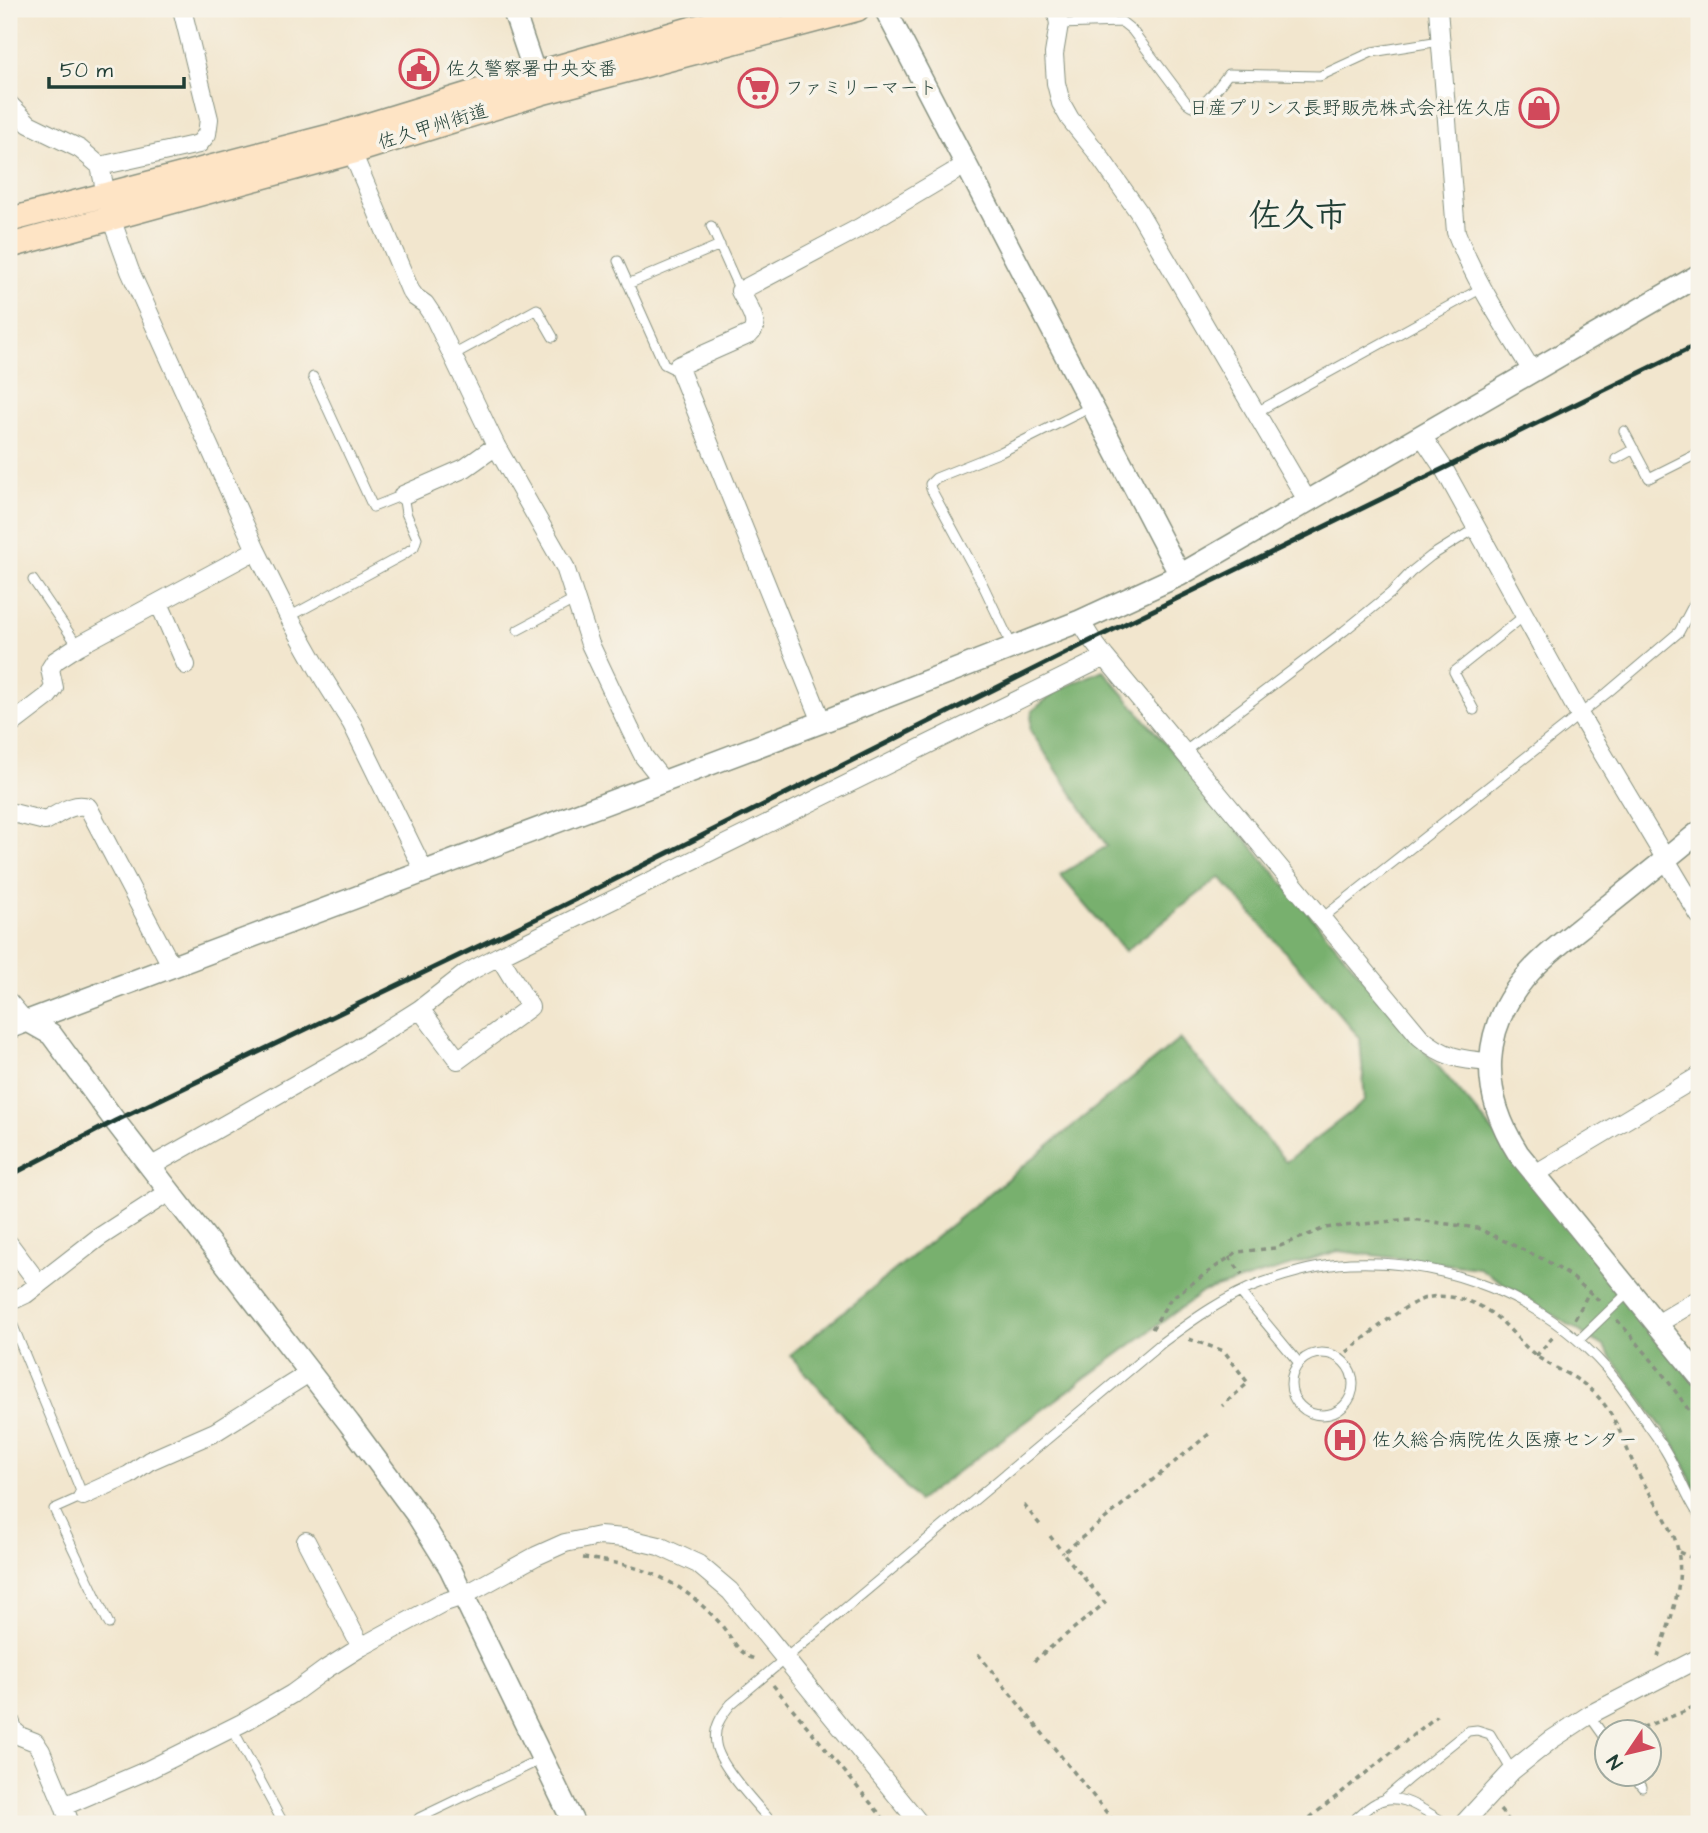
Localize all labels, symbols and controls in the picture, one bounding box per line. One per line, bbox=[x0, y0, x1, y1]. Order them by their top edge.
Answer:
scale bar bbox=[49, 46, 184, 90]
public building icon: 佐久警察署中央交番 bbox=[398, 48, 440, 90]
text: 50 m bbox=[60, 56, 114, 85]
place label: 佐久警察署中央交番 bbox=[446, 56, 617, 83]
supermarket icon: ファミリーマート bbox=[737, 67, 779, 109]
place label: ファミリーマート bbox=[785, 75, 937, 102]
shop icon: 日産プリンス長野販売株式会社佐久店 bbox=[1518, 87, 1560, 129]
place label: 日産プリンス長野販売株式会社佐久店 bbox=[1189, 95, 1512, 122]
street label: 佐久甲州街道 bbox=[375, 97, 491, 157]
district label: 佐久市 bbox=[1249, 193, 1348, 239]
hospital icon: 佐久総合病院佐久医療センター bbox=[1324, 1419, 1366, 1461]
place label: 佐久総合病院佐久医療センター bbox=[1372, 1427, 1637, 1454]
north arrow bbox=[1592, 1717, 1662, 1787]
text: N bbox=[1601, 1749, 1630, 1775]

